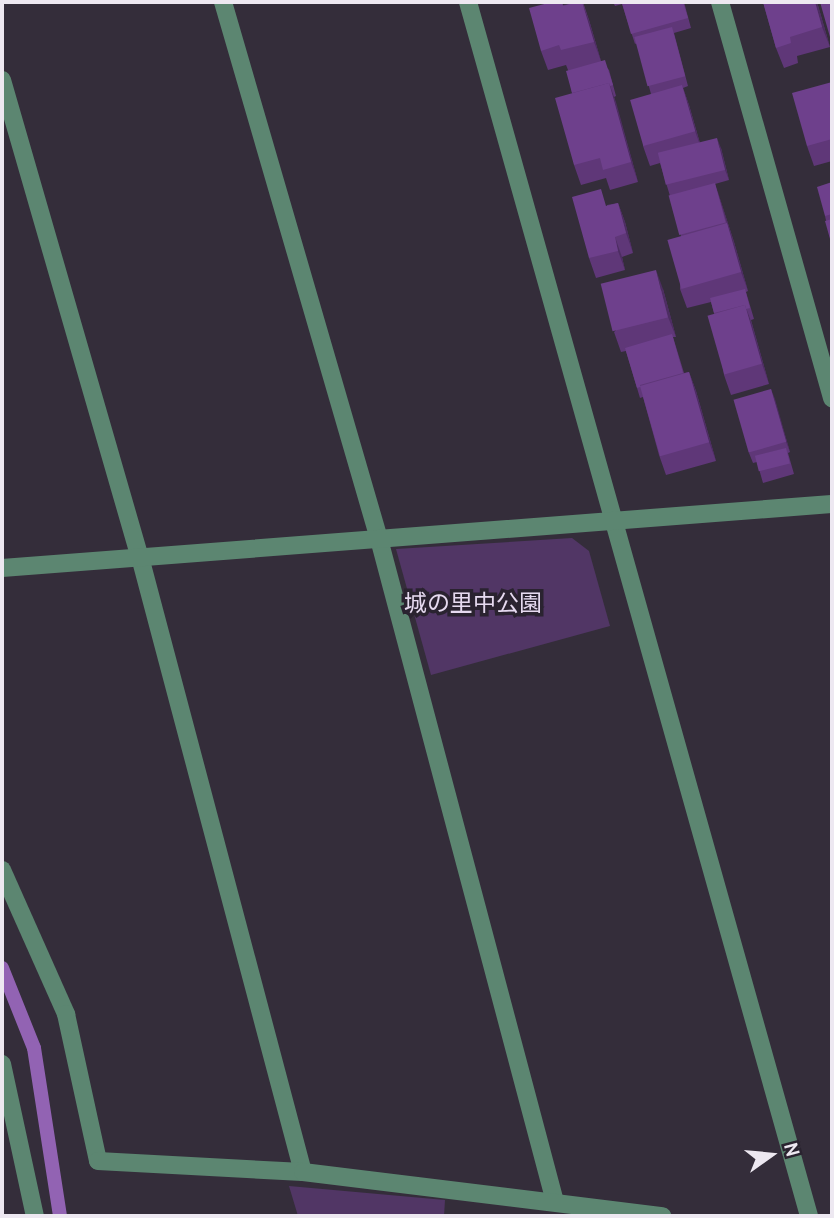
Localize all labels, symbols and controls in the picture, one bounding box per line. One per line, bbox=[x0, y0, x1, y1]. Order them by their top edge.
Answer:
park label: 城の里中公園 bbox=[404, 589, 542, 617]
north arrow bbox=[736, 1120, 806, 1190]
text: N bbox=[779, 1140, 805, 1159]

